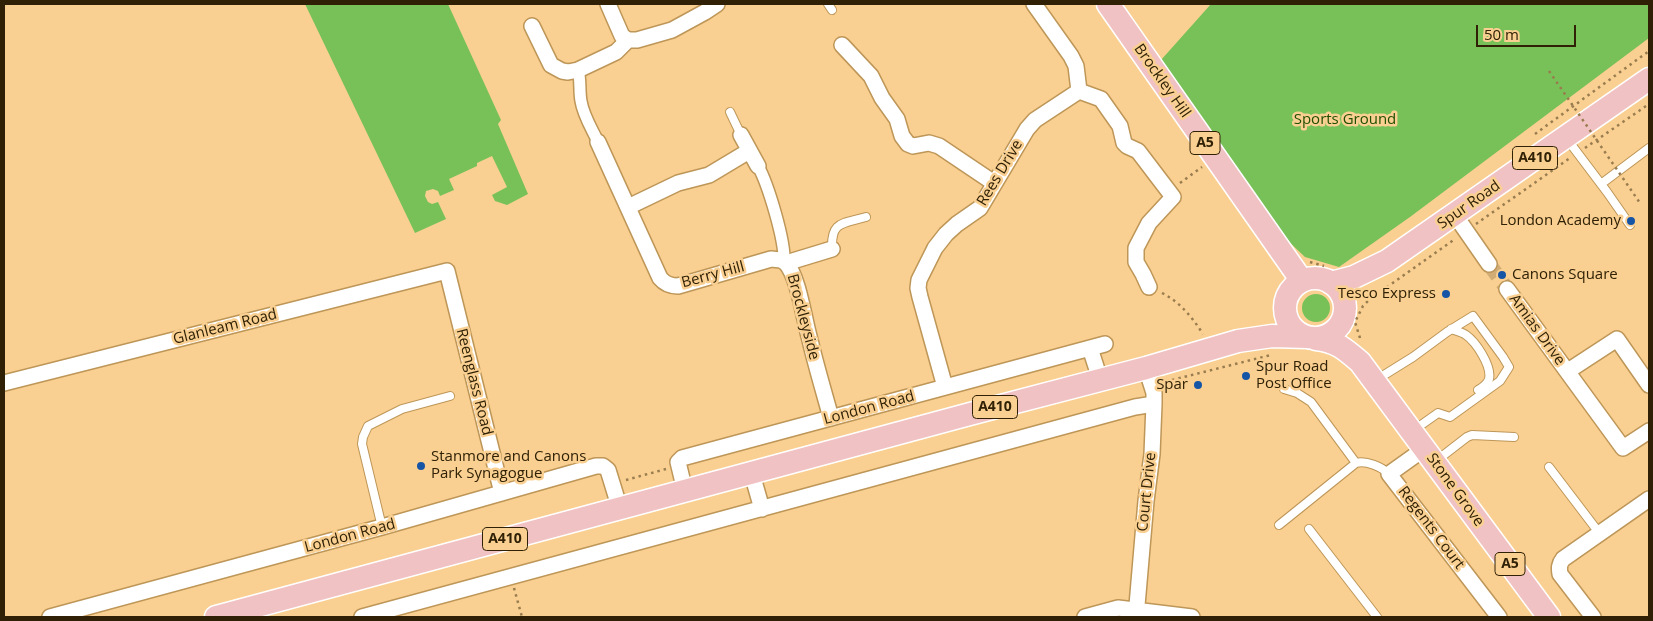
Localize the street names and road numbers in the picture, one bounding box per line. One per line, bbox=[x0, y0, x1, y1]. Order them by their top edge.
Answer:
street label: Brockley Hill bbox=[1130, 41, 1194, 121]
road number: A5 bbox=[1190, 132, 1220, 154]
street label: Rees Drive bbox=[973, 137, 1027, 209]
road number: A410 bbox=[1512, 146, 1558, 170]
street label: Spur Road bbox=[1434, 177, 1504, 233]
street label: Berry Hill bbox=[680, 258, 746, 292]
street label: Brockleyside bbox=[783, 272, 823, 362]
street label: Amias Drive bbox=[1505, 291, 1569, 369]
street label: Glanleam Road bbox=[171, 305, 279, 349]
street label: Reenglass Road bbox=[452, 327, 496, 437]
street label: London Road bbox=[822, 387, 916, 429]
road number: A410 bbox=[972, 396, 1018, 418]
street label: Stone Grove bbox=[1422, 450, 1488, 530]
street label: Court Drive bbox=[1134, 451, 1160, 533]
street label: Regents Court bbox=[1394, 483, 1468, 573]
street label: London Road bbox=[303, 515, 397, 557]
road number: A410 bbox=[482, 528, 528, 550]
road number: A5 bbox=[1495, 552, 1525, 576]

